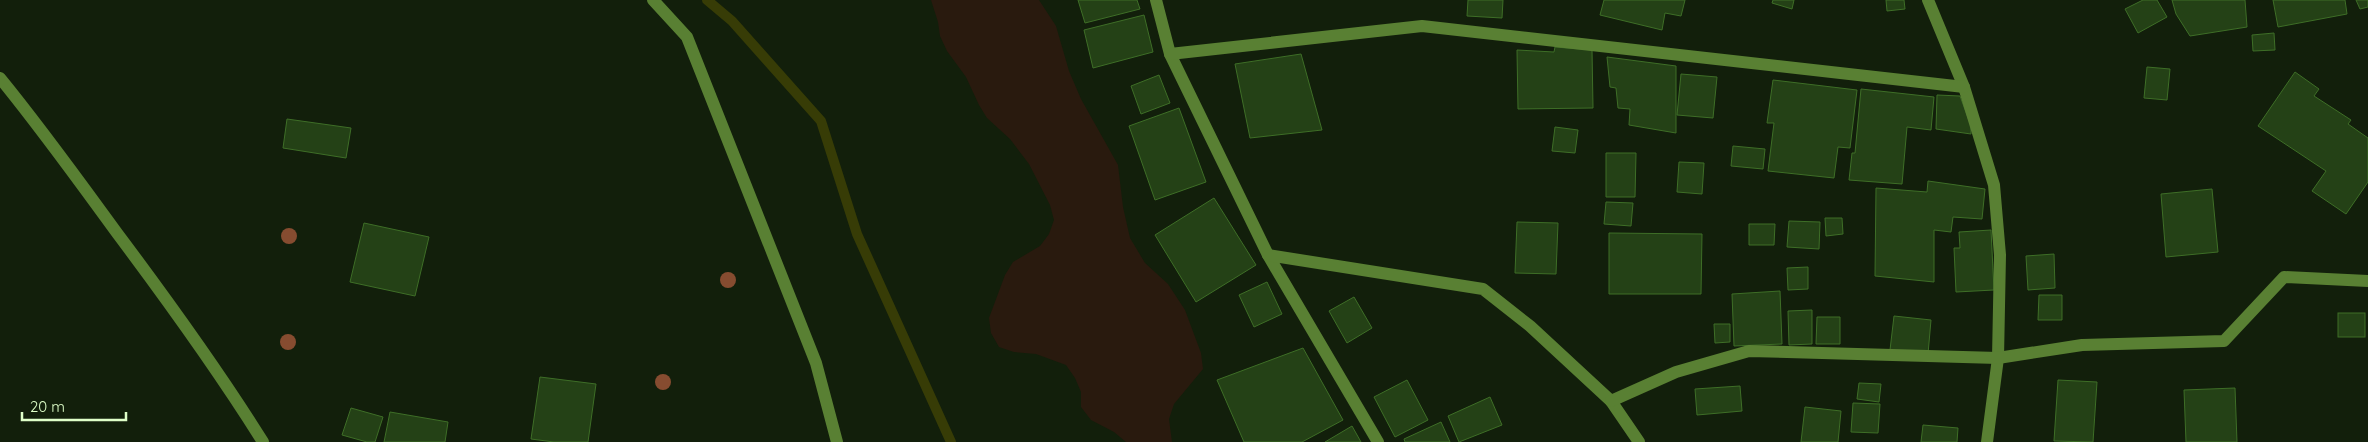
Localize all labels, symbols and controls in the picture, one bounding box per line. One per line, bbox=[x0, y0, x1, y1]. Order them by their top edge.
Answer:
scale bar bbox=[22, 390, 126, 422]
text: 20 m bbox=[30, 397, 65, 416]

